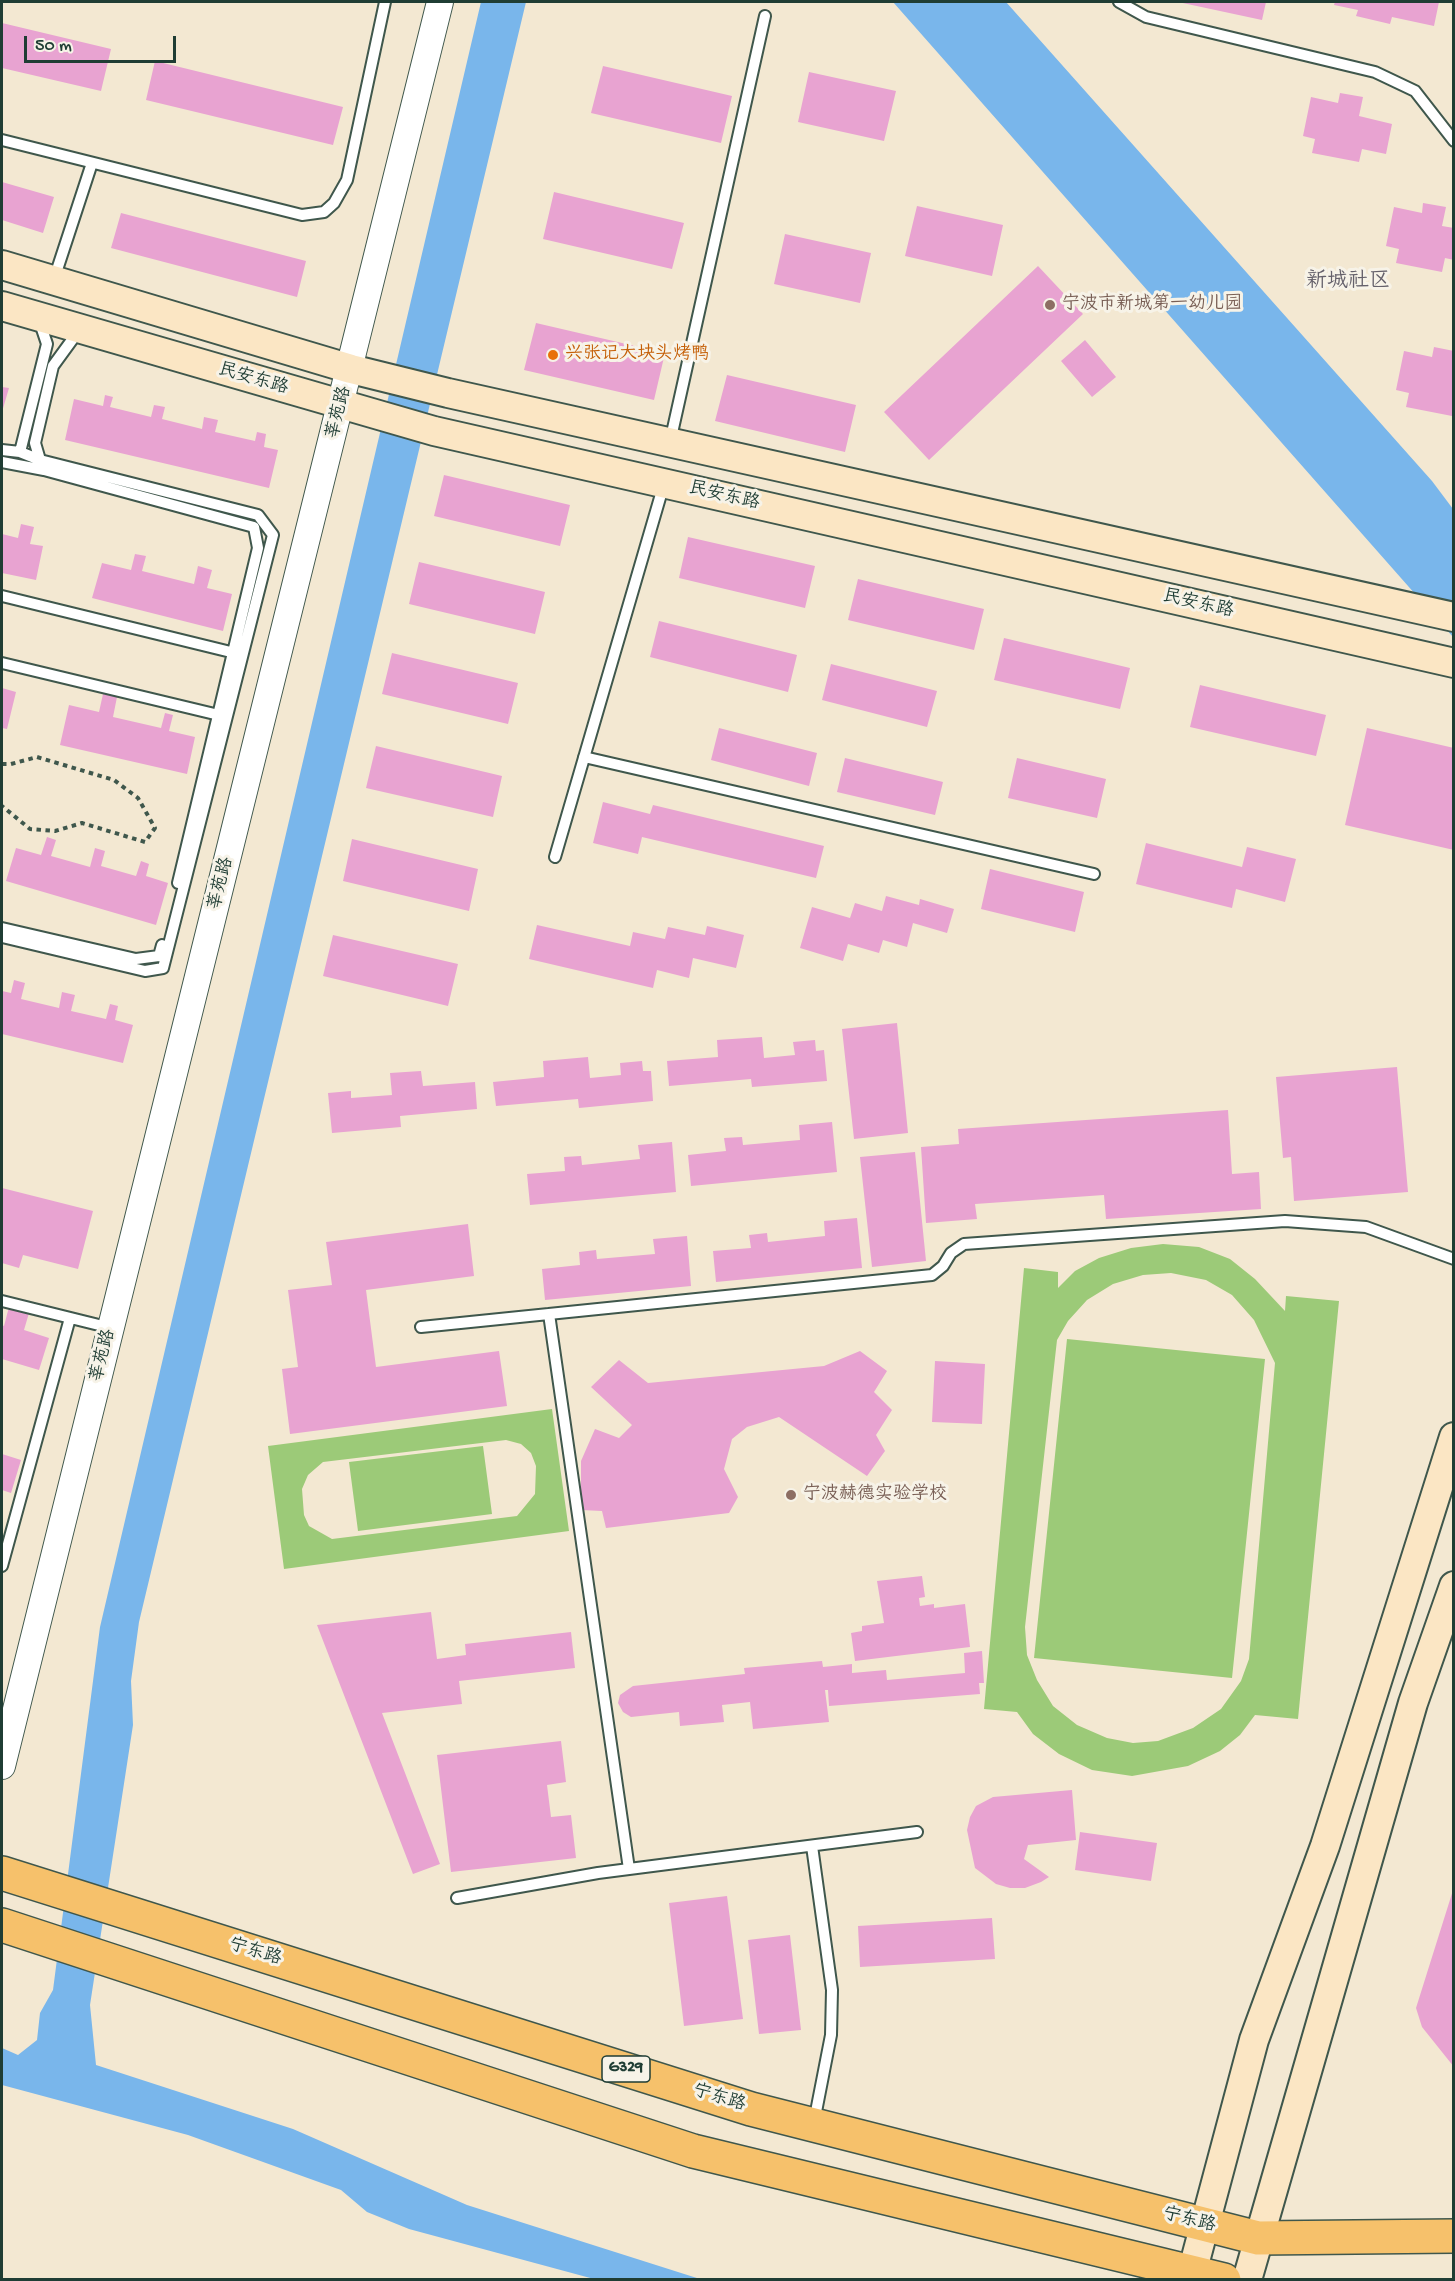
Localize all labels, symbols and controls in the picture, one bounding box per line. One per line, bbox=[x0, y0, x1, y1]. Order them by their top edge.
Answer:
scale bar bbox=[27, 24, 178, 62]
text: 50 m bbox=[35, 36, 72, 57]
district label: 新城社区 bbox=[1306, 270, 1390, 296]
place label: 宁波市新城第一幼儿园 bbox=[1062, 294, 1242, 316]
marker: 宁波市新城第一幼儿园 bbox=[1043, 298, 1057, 312]
place label: 兴张记大块头烤鸭 bbox=[565, 344, 709, 366]
marker: 兴张记大块头烤鸭 bbox=[546, 348, 560, 362]
street label: 民安东路 bbox=[215, 360, 291, 400]
street label: 莘苑路 bbox=[323, 384, 357, 442]
street label: 民安东路 bbox=[686, 478, 762, 516]
street label: 民安东路 bbox=[1160, 586, 1236, 624]
street label: 莘苑路 bbox=[205, 855, 239, 913]
street label: 莘苑路 bbox=[87, 1327, 121, 1385]
place label: 宁波赫德实验学校 bbox=[803, 1484, 947, 1506]
marker: 宁波赫德实验学校 bbox=[784, 1488, 798, 1502]
street label: 宁东路 bbox=[226, 1935, 284, 1971]
road number: G329 bbox=[602, 2056, 650, 2082]
street label: 宁东路 bbox=[690, 2081, 748, 2117]
street label: 宁东路 bbox=[1160, 2204, 1218, 2238]

